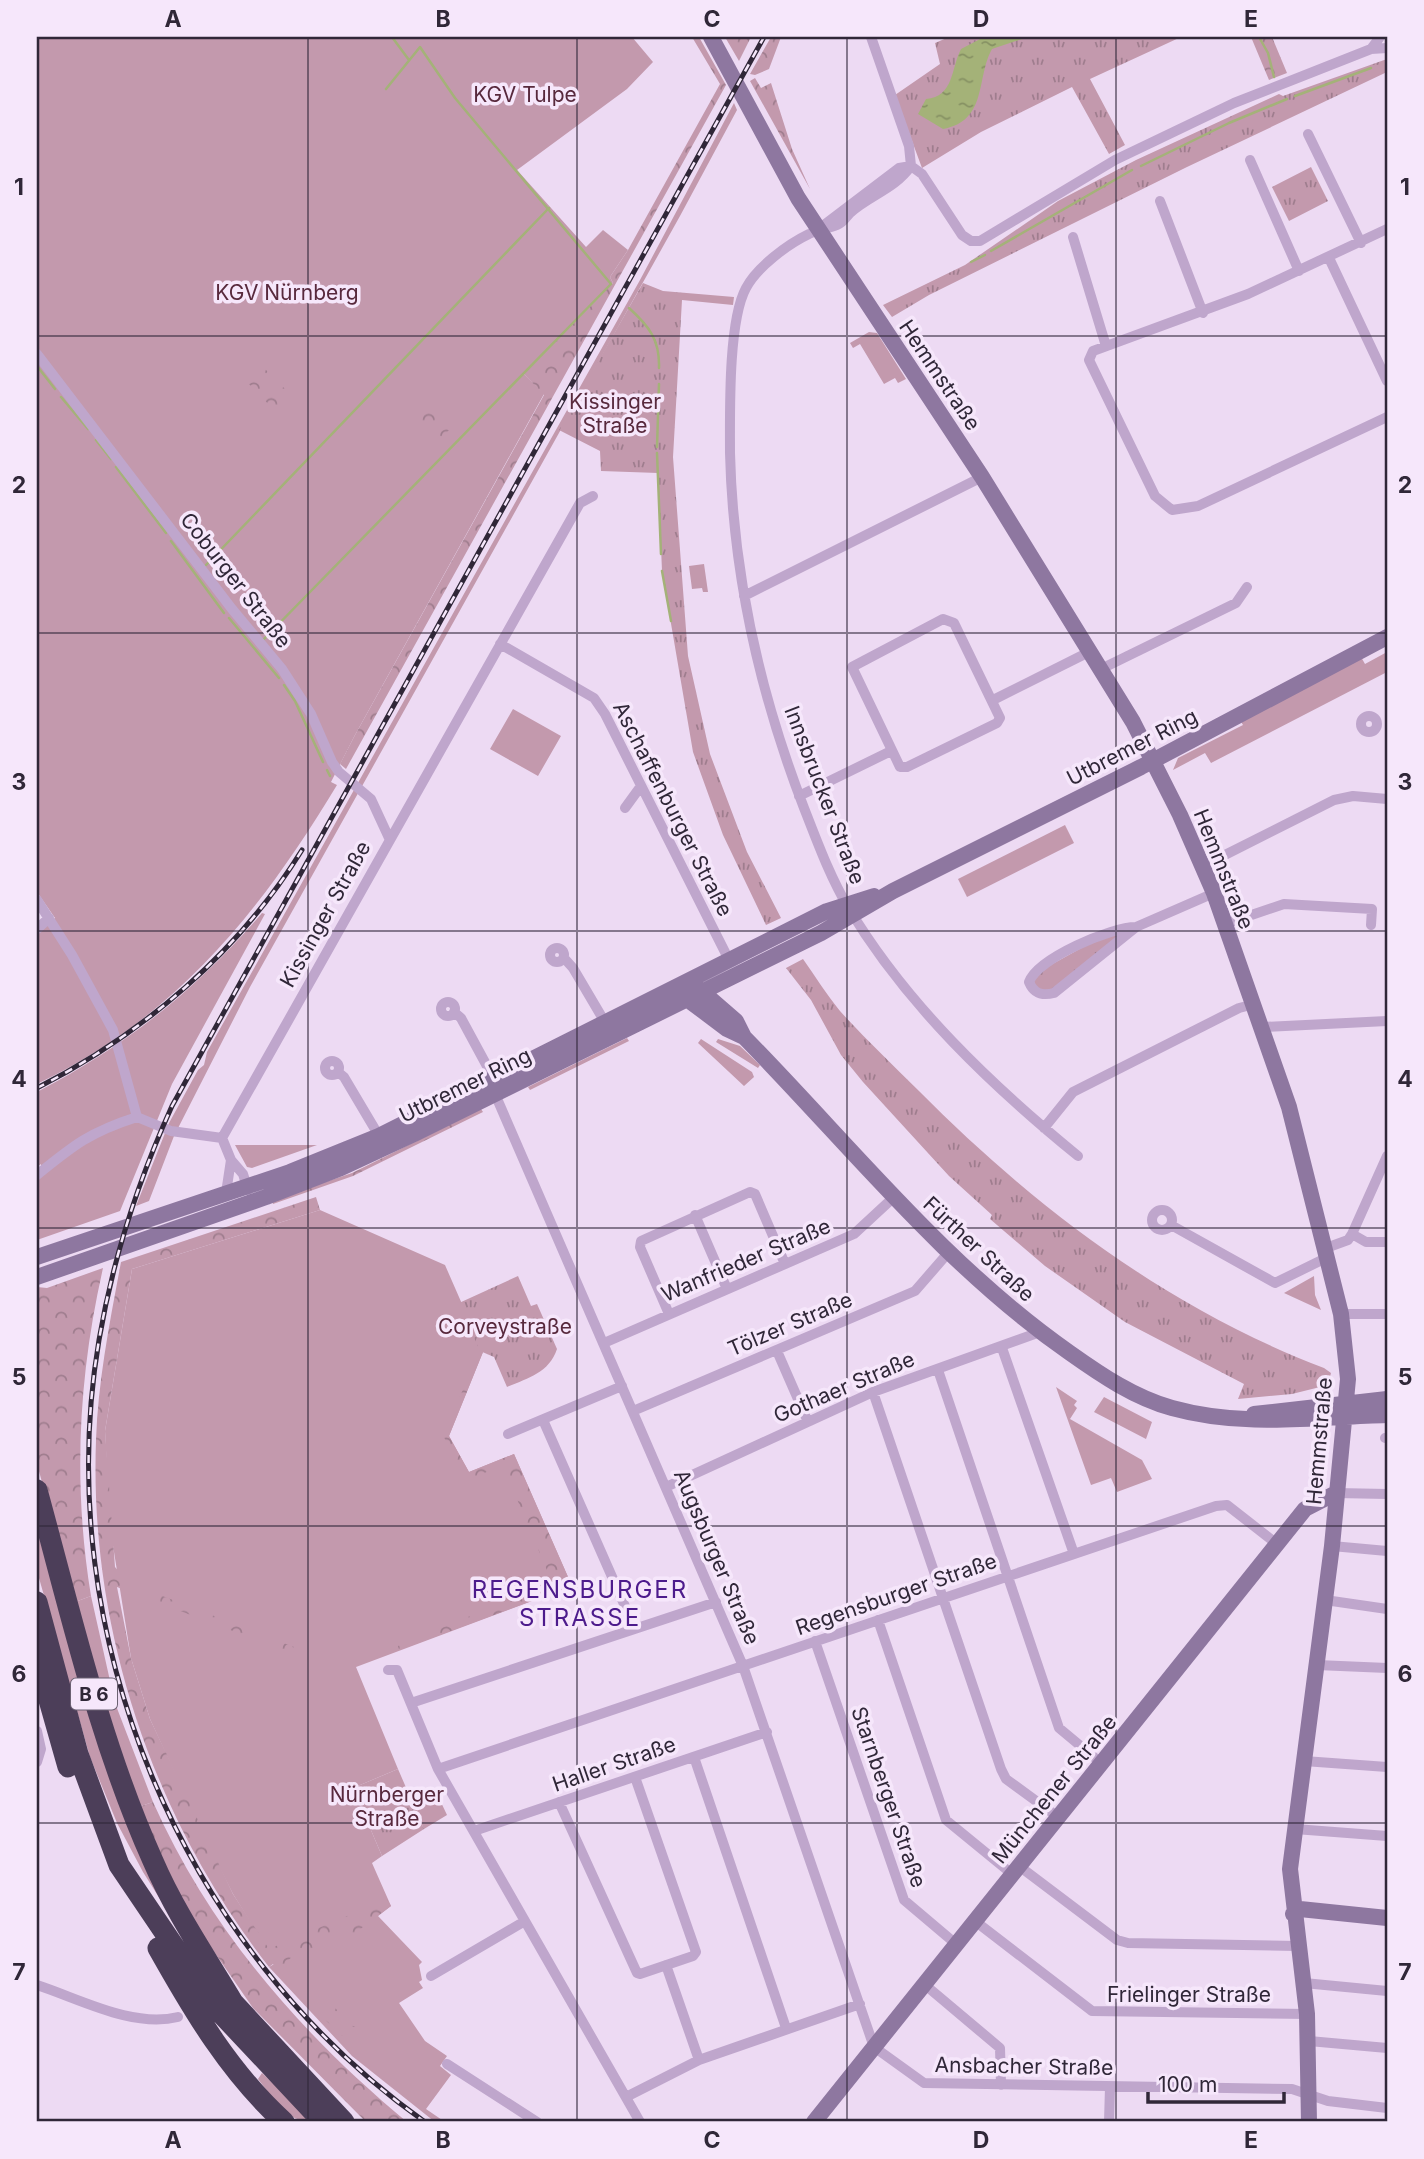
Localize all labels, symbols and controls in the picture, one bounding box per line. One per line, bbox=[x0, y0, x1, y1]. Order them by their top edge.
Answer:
text: A bbox=[164, 5, 182, 33]
text: B bbox=[435, 5, 451, 33]
text: C bbox=[703, 5, 721, 33]
text: D bbox=[973, 5, 989, 33]
text: E bbox=[1244, 5, 1258, 33]
park label: KGV Tulpe bbox=[473, 82, 577, 107]
text: 1 bbox=[14, 173, 24, 201]
text: 1 bbox=[1400, 173, 1410, 201]
park label: KGV Nürnberg bbox=[215, 280, 359, 305]
street label: Hemmstraße bbox=[894, 315, 986, 435]
park label: Kissinger Straße bbox=[569, 389, 661, 438]
text: 2 bbox=[12, 471, 26, 499]
text: 2 bbox=[1398, 471, 1412, 499]
street label: Coburger Straße bbox=[175, 507, 297, 653]
street label: Aschaffenburger Straße bbox=[608, 697, 738, 921]
street label: Innsbrucker Straße bbox=[779, 702, 871, 888]
street label: Utbremer Ring bbox=[1062, 703, 1202, 791]
text: 3 bbox=[12, 768, 26, 796]
text: 3 bbox=[1398, 768, 1412, 796]
street label: Hemmstraße bbox=[1189, 805, 1259, 933]
street label: Kissinger Straße bbox=[274, 837, 376, 991]
street label: Utbremer Ring bbox=[395, 1042, 535, 1128]
text: 4 bbox=[11, 1065, 27, 1093]
text: 4 bbox=[1397, 1065, 1413, 1093]
street label: Fürther Straße bbox=[918, 1191, 1040, 1307]
street label: Wanfrieder Straße bbox=[658, 1213, 834, 1307]
street label: Tölzer Straße bbox=[724, 1287, 856, 1361]
park label: Corveystraße bbox=[438, 1314, 572, 1339]
street label: Gothaer Straße bbox=[770, 1346, 918, 1428]
text: 5 bbox=[12, 1363, 26, 1391]
text: 5 bbox=[1398, 1363, 1412, 1391]
street label: Hemmstraße bbox=[1301, 1376, 1337, 1506]
street label: Augsburger Straße bbox=[669, 1466, 765, 1648]
street label: Regensburger Straße bbox=[792, 1548, 1000, 1640]
district label: REGENSBURGER STRASSE bbox=[472, 1575, 688, 1632]
text: 6 bbox=[12, 1660, 26, 1688]
text: 6 bbox=[1398, 1660, 1412, 1688]
road number: B 6 bbox=[71, 1678, 117, 1710]
street label: Starnberger Straße bbox=[846, 1703, 932, 1891]
street label: Münchener Straße bbox=[986, 1710, 1122, 1868]
street label: Haller Straße bbox=[549, 1731, 679, 1797]
park label: Nürnberger Straße bbox=[330, 1782, 444, 1831]
text: 7 bbox=[12, 1958, 26, 1986]
text: 7 bbox=[1398, 1958, 1412, 1986]
street label: Frielinger Straße bbox=[1107, 1982, 1271, 2007]
street label: Ansbacher Straße bbox=[935, 2052, 1113, 2080]
scale bar bbox=[1148, 2061, 1284, 2105]
text: 100 m bbox=[1158, 2072, 1217, 2097]
text: A bbox=[164, 2126, 182, 2154]
text: B bbox=[435, 2126, 451, 2154]
text: C bbox=[703, 2126, 721, 2154]
text: D bbox=[973, 2126, 989, 2154]
text: E bbox=[1244, 2126, 1258, 2154]

